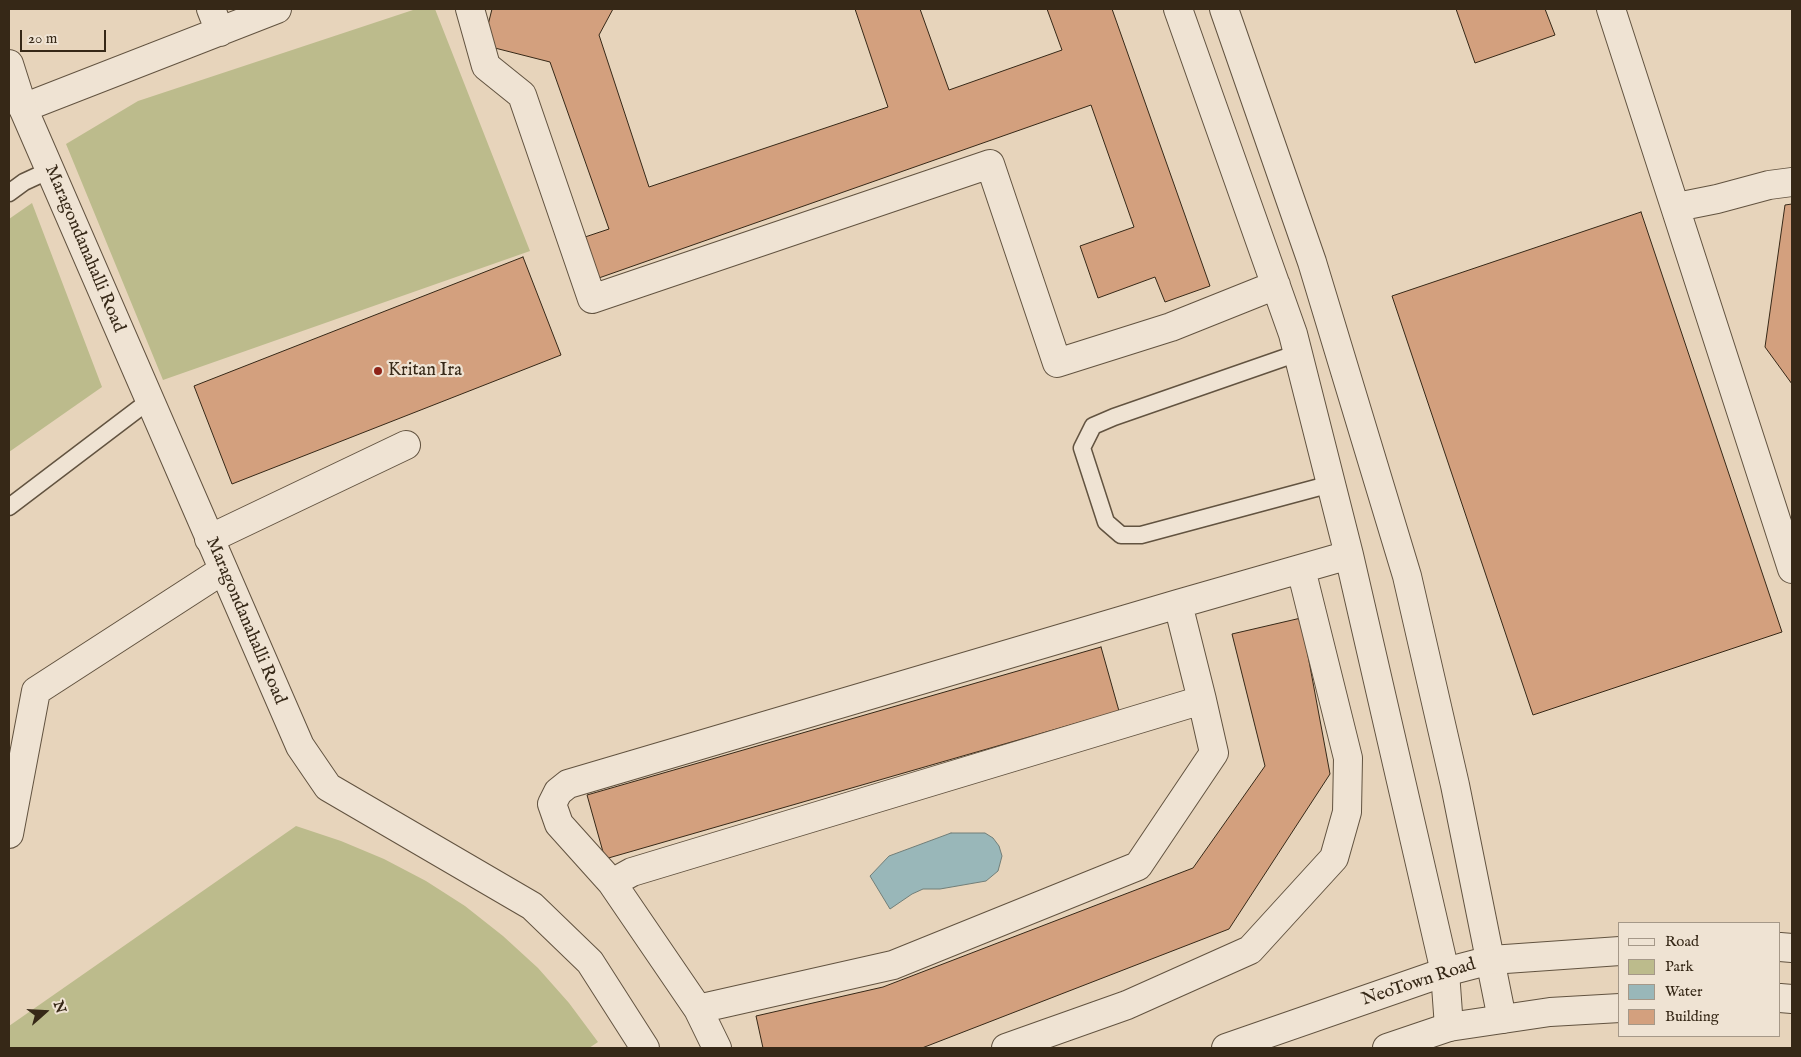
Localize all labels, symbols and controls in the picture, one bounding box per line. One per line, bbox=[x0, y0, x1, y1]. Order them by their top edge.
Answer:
scale bar bbox=[22, 20, 109, 52]
text: 20 m bbox=[28, 29, 57, 48]
street label: Maragondanahalli Road bbox=[39, 162, 129, 336]
place label: Kritan Ira bbox=[388, 360, 462, 382]
marker: Kritan Ira bbox=[372, 365, 384, 377]
street label: Maragondanahalli Road bbox=[200, 534, 290, 708]
legend bbox=[1618, 922, 1781, 1037]
text: Road bbox=[1665, 932, 1699, 951]
street label: NeoTown Road bbox=[1359, 954, 1479, 1012]
text: Park bbox=[1665, 957, 1694, 976]
text: Water bbox=[1665, 982, 1702, 1001]
north arrow bbox=[20, 987, 70, 1037]
text: N bbox=[49, 998, 70, 1016]
text: Building bbox=[1665, 1007, 1719, 1026]

